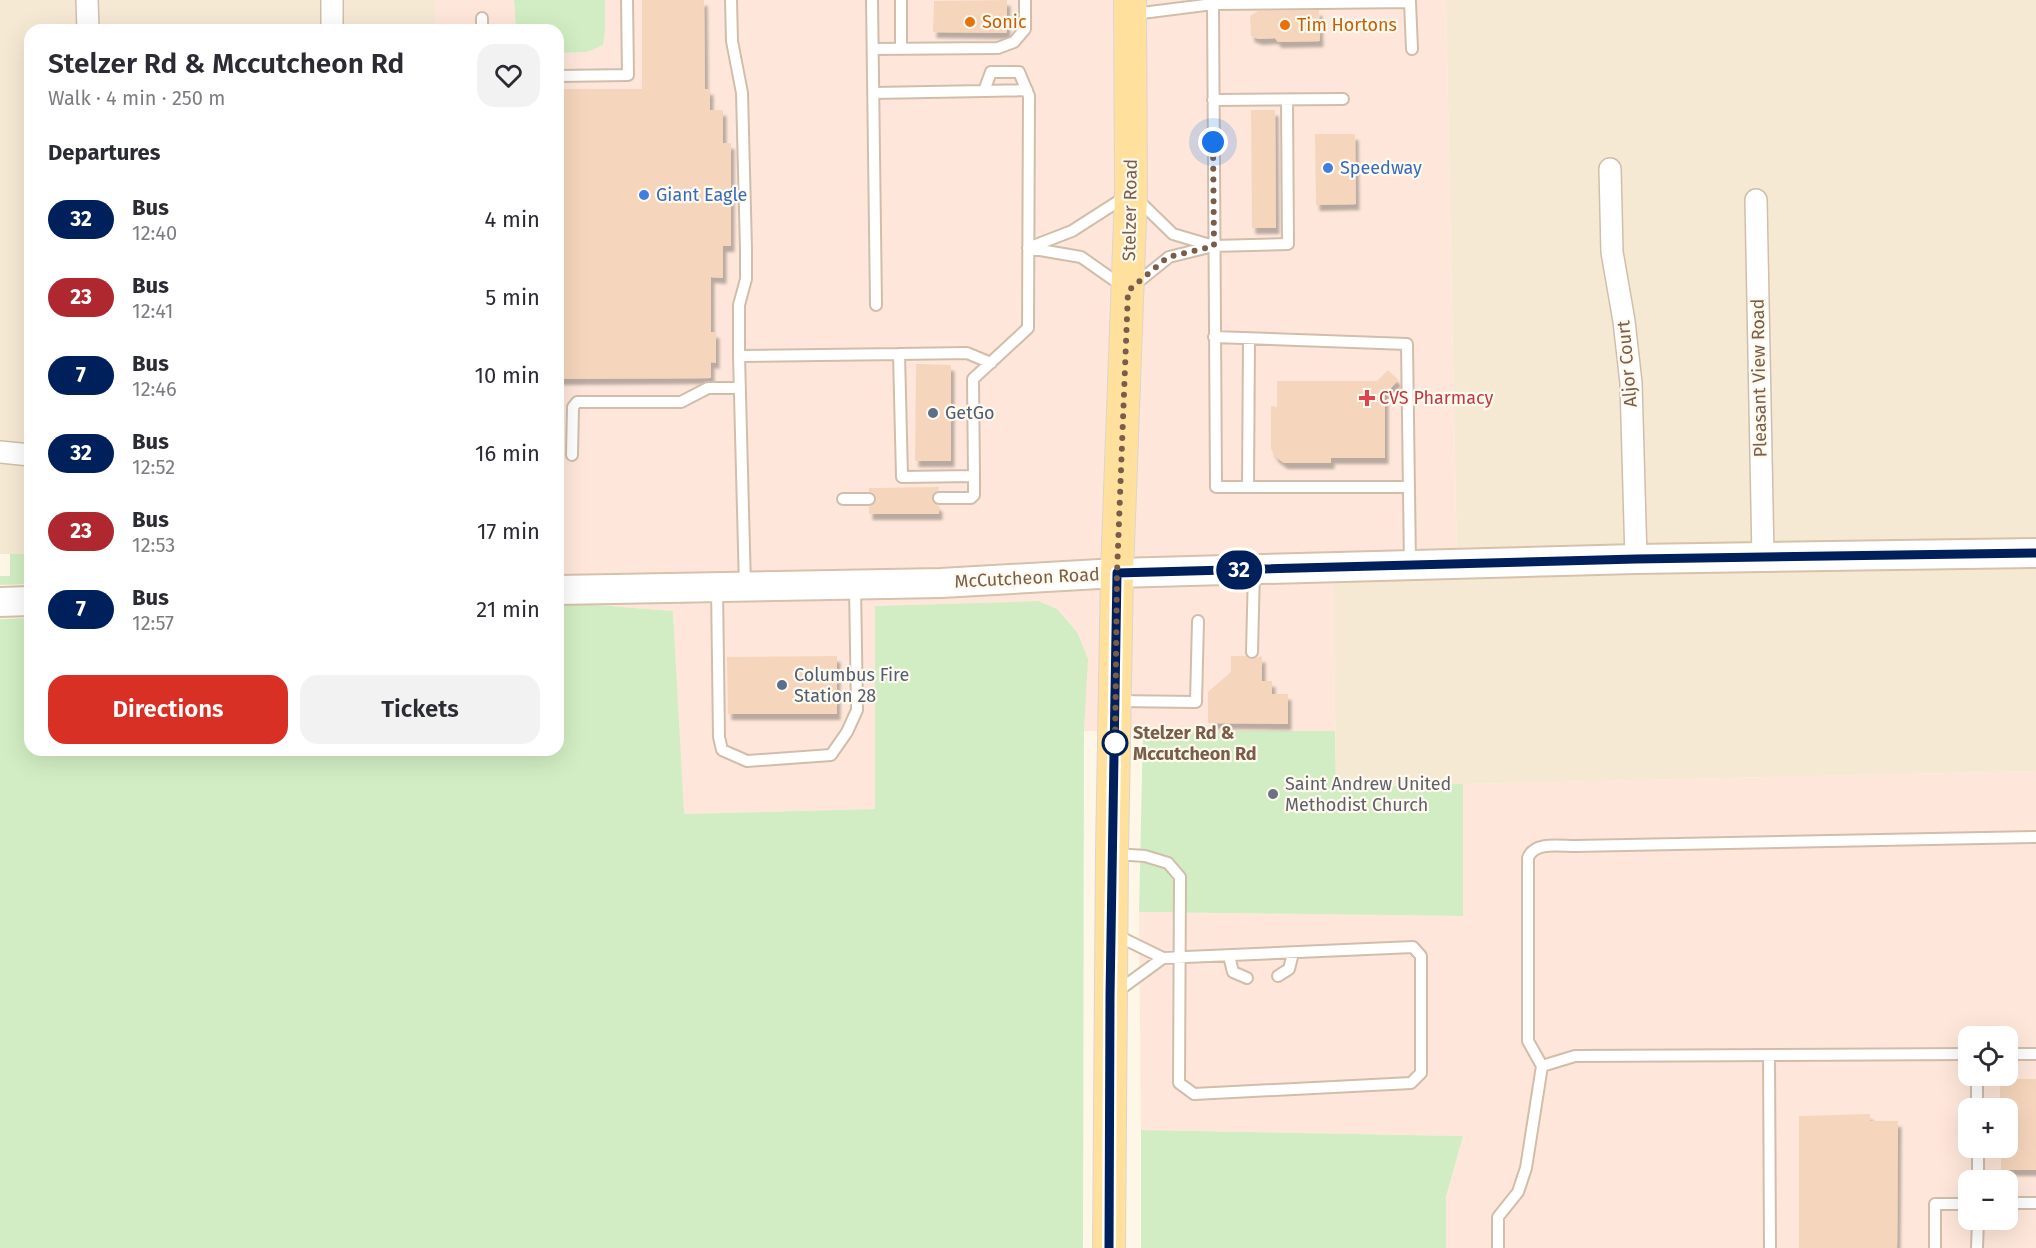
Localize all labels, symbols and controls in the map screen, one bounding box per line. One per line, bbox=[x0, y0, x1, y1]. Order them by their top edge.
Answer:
place label: Sonic bbox=[982, 11, 1027, 33]
place label: Tim Hortons bbox=[1297, 14, 1397, 36]
marker: Sonic bbox=[963, 15, 977, 29]
marker: Tim Hortons bbox=[1278, 18, 1292, 32]
button: heart bbox=[477, 44, 540, 107]
text: Stelzer Rd & Mccutcheon Rd bbox=[48, 47, 404, 80]
text: Walk · 4 min · 250 m bbox=[48, 86, 225, 110]
your location bbox=[1198, 127, 1228, 157]
text: Departures bbox=[48, 139, 160, 166]
place label: Speedway bbox=[1340, 157, 1422, 179]
street label: Stelzer Road bbox=[1118, 159, 1142, 261]
marker: Speedway bbox=[1321, 161, 1335, 175]
place label: Giant Eagle bbox=[656, 184, 747, 206]
marker: Giant Eagle bbox=[637, 188, 651, 202]
text: Bus bbox=[132, 194, 169, 221]
text: 32 bbox=[70, 206, 92, 232]
text: 4 min bbox=[485, 206, 540, 233]
text: 12:40 bbox=[132, 221, 177, 245]
text: Bus bbox=[132, 272, 169, 299]
text: 23 bbox=[70, 284, 92, 310]
text: 5 min bbox=[485, 284, 540, 311]
text: 12:41 bbox=[132, 299, 173, 323]
street label: Pleasant View Road bbox=[1747, 299, 1771, 457]
street label: Aljor Court bbox=[1612, 319, 1642, 408]
text: Bus bbox=[132, 350, 169, 377]
text: 7 bbox=[76, 362, 86, 388]
text: 10 min bbox=[474, 362, 540, 389]
text: 12:46 bbox=[132, 377, 177, 401]
place label: CVS Pharmacy bbox=[1379, 387, 1494, 409]
marker: CVS Pharmacy bbox=[1360, 391, 1374, 405]
place label: GetGo bbox=[945, 402, 995, 424]
marker: GetGo bbox=[926, 406, 940, 420]
text: Bus bbox=[132, 428, 169, 455]
text: 32 bbox=[70, 440, 92, 466]
text: 16 min bbox=[475, 440, 540, 467]
text: 12:52 bbox=[132, 455, 175, 479]
text: Bus bbox=[132, 506, 169, 533]
text: 23 bbox=[70, 518, 92, 544]
text: 17 min bbox=[477, 518, 540, 545]
text: 12:53 bbox=[132, 533, 175, 557]
line badge: 32 bbox=[1212, 550, 1266, 590]
text: 32 bbox=[1228, 557, 1250, 583]
street label: McCutcheon Road bbox=[954, 563, 1100, 593]
text: Bus bbox=[132, 584, 169, 611]
text: 7 bbox=[76, 596, 86, 622]
text: 21 min bbox=[476, 596, 540, 623]
text: 12:57 bbox=[132, 611, 174, 635]
place label: Columbus Fire Station 28 bbox=[794, 664, 909, 707]
button: Directions bbox=[48, 675, 288, 744]
button: Tickets bbox=[300, 675, 540, 744]
marker: Columbus Fire Station 28 bbox=[775, 678, 789, 692]
place label: Stelzer Rd & Mccutcheon Rd bbox=[1133, 722, 1257, 765]
marker: Stelzer Rd & Mccutcheon Rd bbox=[1102, 730, 1128, 756]
place label: Saint Andrew United Methodist Church bbox=[1285, 773, 1451, 816]
marker: Saint Andrew United Methodist Church bbox=[1266, 787, 1280, 801]
map controls bbox=[1958, 1026, 2018, 1230]
button: locate bbox=[1958, 1026, 2018, 1086]
button: + bbox=[1958, 1098, 2018, 1158]
button: − bbox=[1958, 1170, 2018, 1230]

